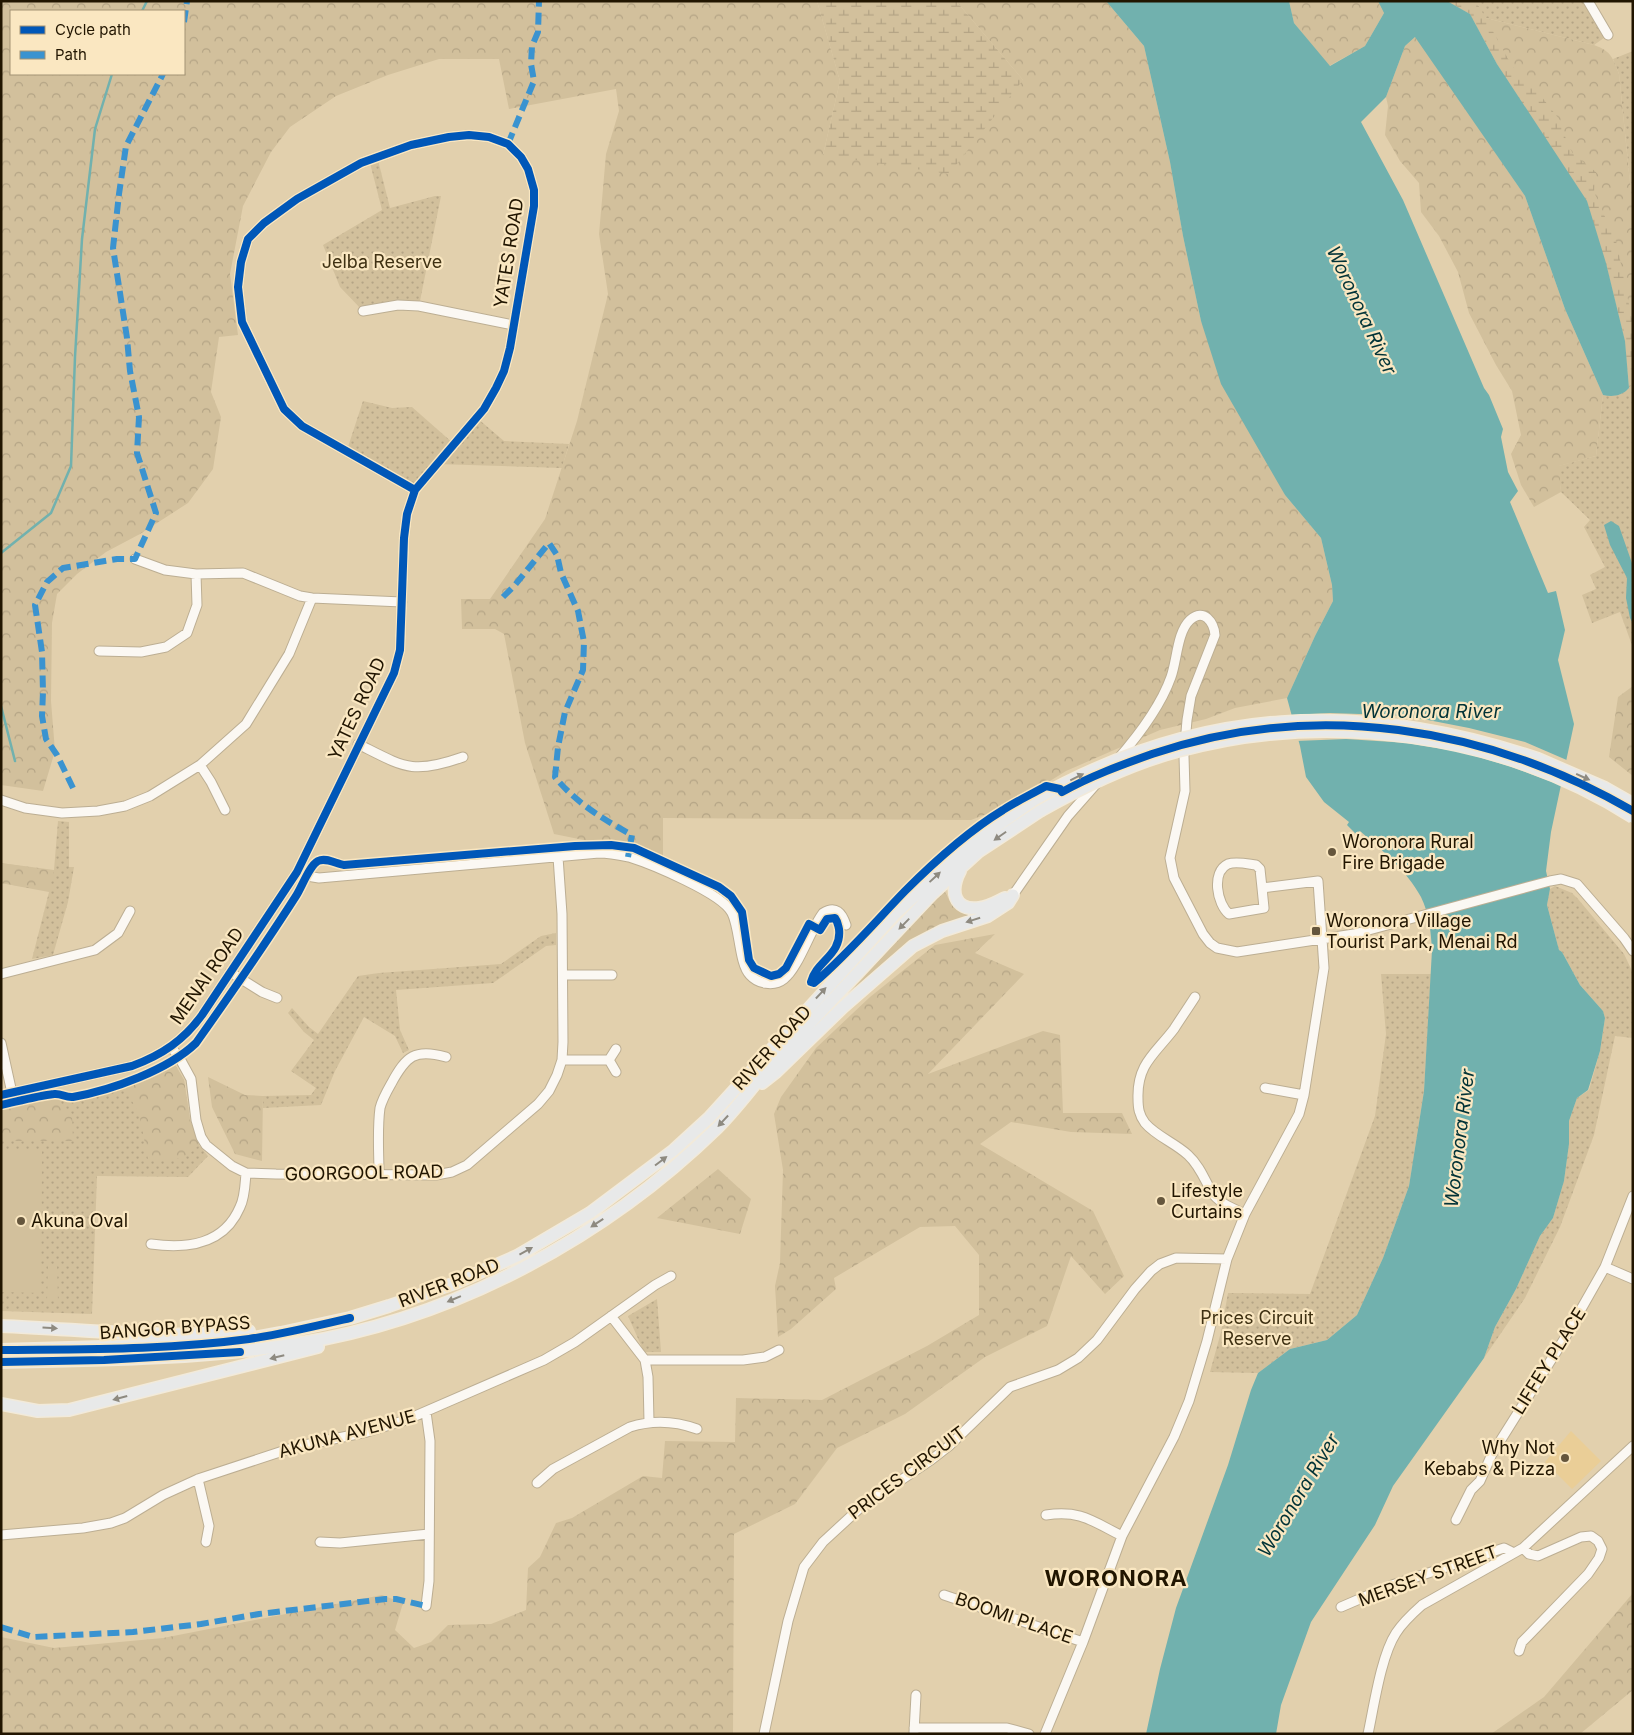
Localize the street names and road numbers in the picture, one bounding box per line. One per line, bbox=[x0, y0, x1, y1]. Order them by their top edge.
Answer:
street label: YATES ROAD bbox=[489, 196, 528, 309]
street label: YATES ROAD bbox=[324, 654, 390, 764]
street label: MENAI ROAD bbox=[166, 923, 248, 1028]
street label: RIVER ROAD bbox=[728, 1001, 815, 1094]
street label: GOORGOOL ROAD bbox=[284, 1161, 444, 1184]
street label: RIVER ROAD bbox=[395, 1254, 502, 1311]
street label: LIFFEY PLACE bbox=[1507, 1304, 1590, 1418]
street label: BANGOR BYPASS bbox=[99, 1312, 251, 1343]
street label: AKUNA AVENUE bbox=[276, 1405, 418, 1462]
street label: PRICES CIRCUIT bbox=[844, 1422, 969, 1523]
street label: MERSEY STREET bbox=[1355, 1541, 1500, 1610]
street label: BOOMI PLACE bbox=[953, 1588, 1076, 1647]

